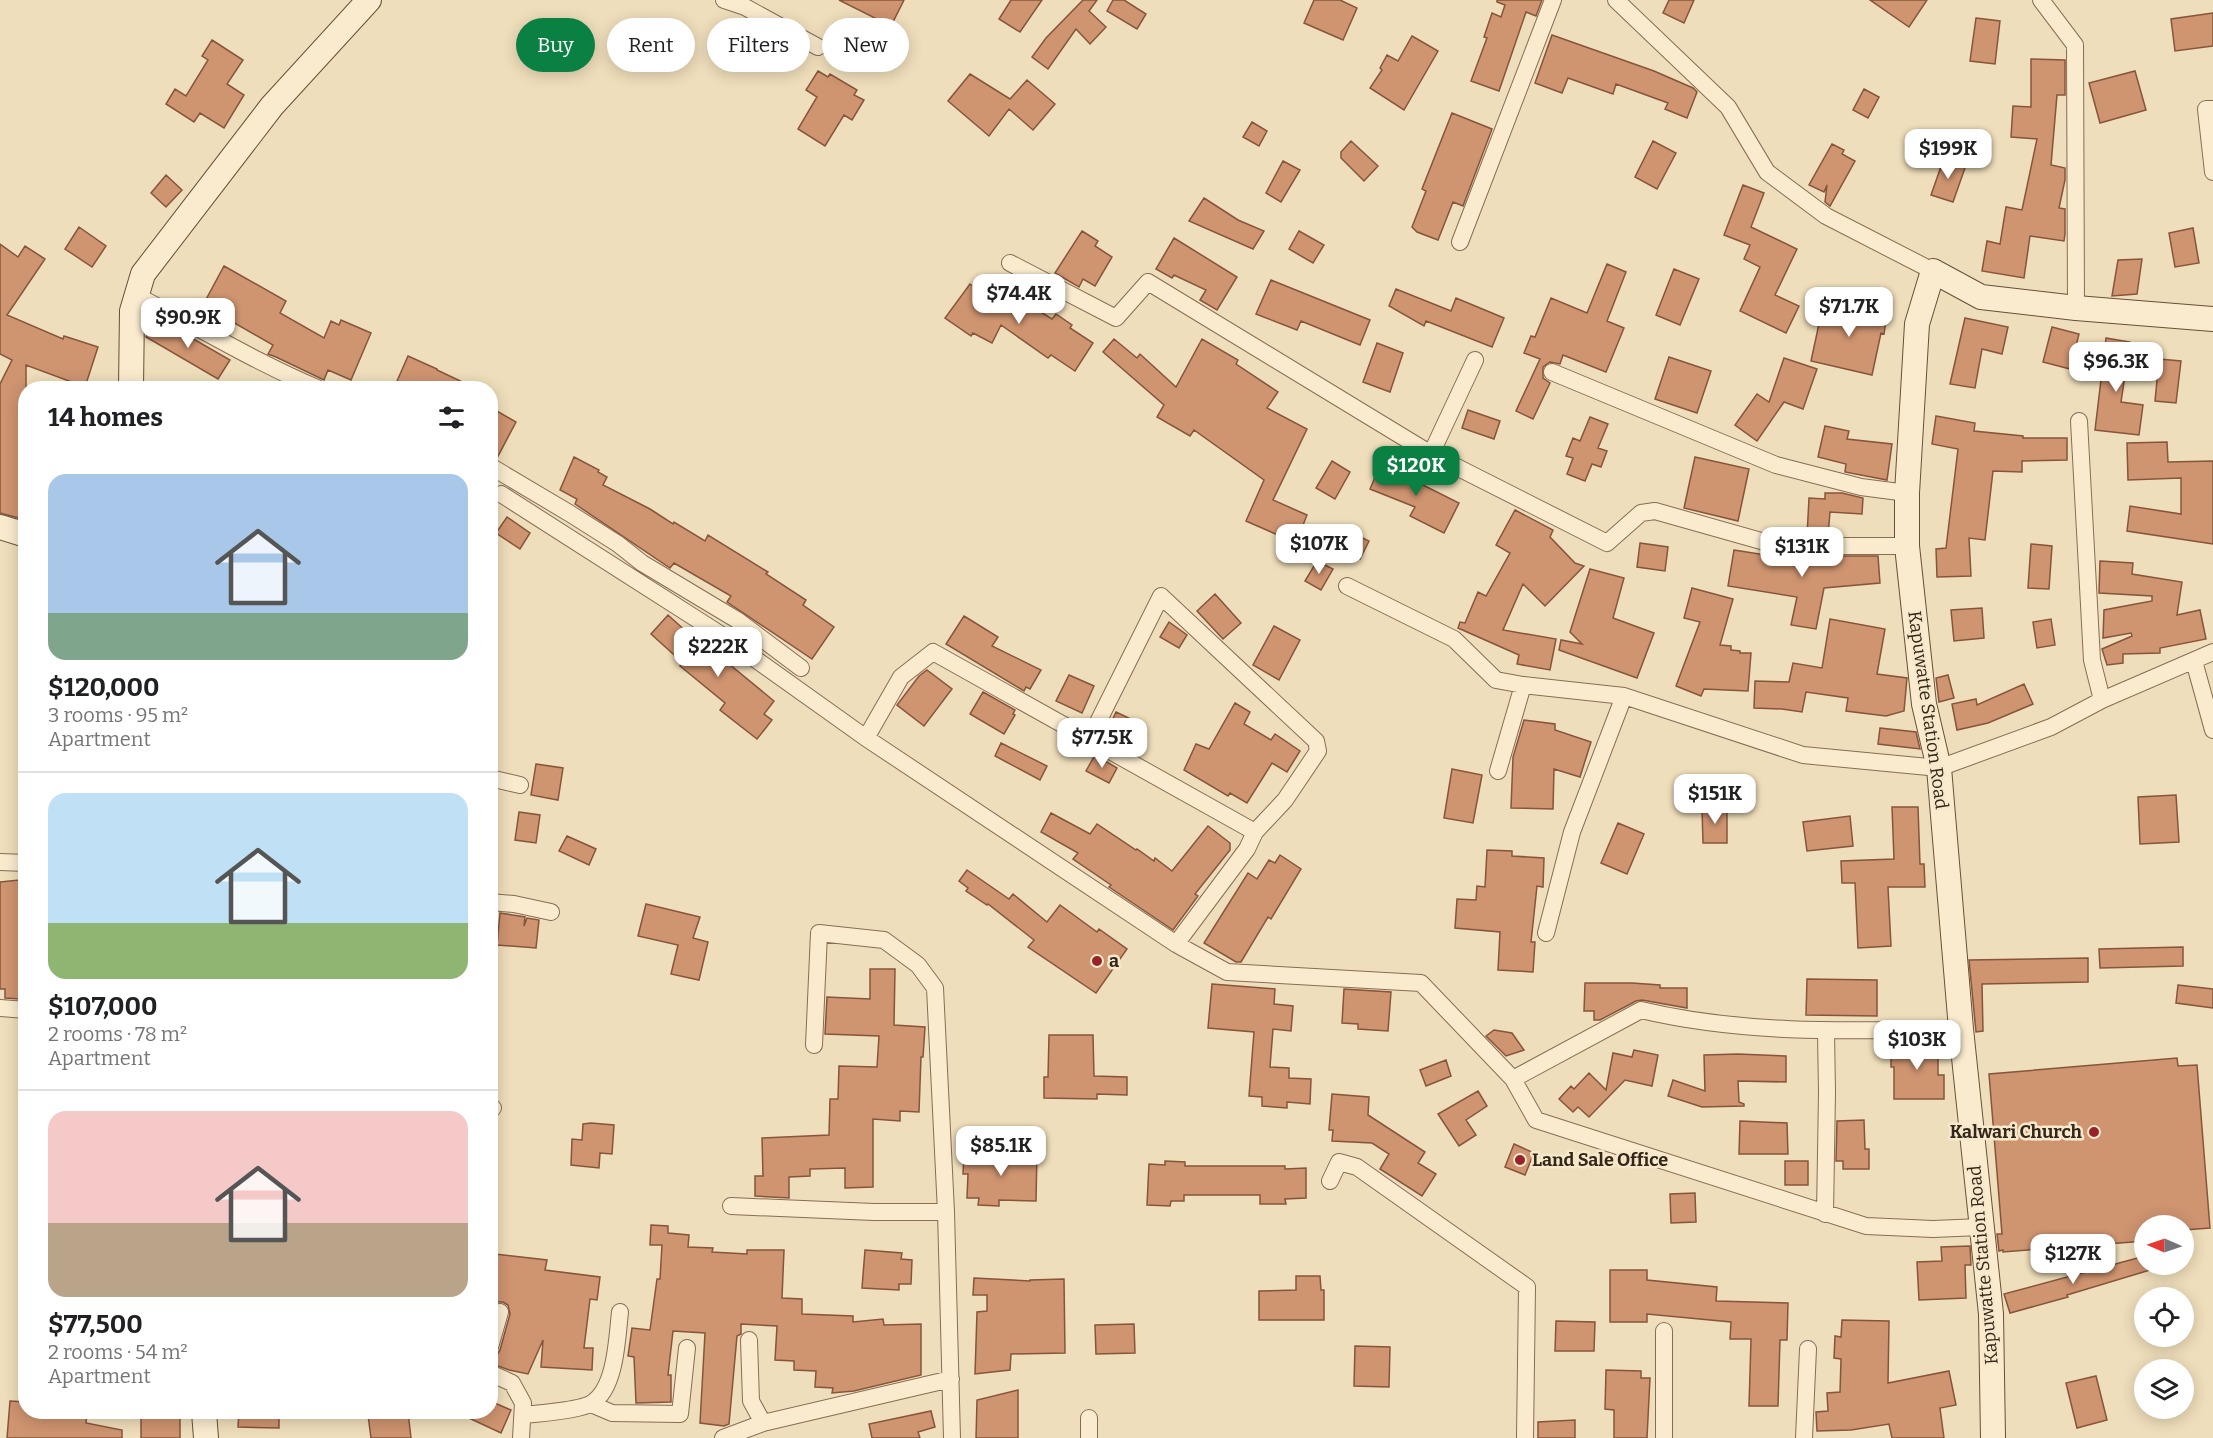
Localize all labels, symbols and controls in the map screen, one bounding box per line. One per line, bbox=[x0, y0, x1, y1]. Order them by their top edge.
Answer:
chip: Buy bbox=[516, 18, 595, 72]
chip: Rent bbox=[607, 18, 695, 72]
chip: Filters bbox=[707, 18, 810, 72]
chip: New bbox=[822, 18, 909, 72]
pin: $199K bbox=[1906, 129, 1990, 180]
text: $199K bbox=[1919, 136, 1977, 160]
pin: $74.4K bbox=[970, 274, 1068, 325]
text: $74.4K bbox=[986, 281, 1052, 305]
pin: $71.7K bbox=[1800, 287, 1898, 338]
text: $71.7K bbox=[1819, 294, 1879, 318]
pin: $90.9K bbox=[139, 298, 237, 349]
text: $90.9K bbox=[155, 305, 221, 329]
pin: $96.3K bbox=[2067, 342, 2165, 393]
text: $96.3K bbox=[2083, 349, 2149, 373]
icon: filters bbox=[435, 401, 468, 434]
text: 14 homes bbox=[48, 402, 163, 433]
pin: $120K bbox=[1374, 446, 1458, 497]
text: $120K bbox=[1387, 453, 1446, 477]
icon: home bbox=[204, 513, 312, 621]
pin: $107K bbox=[1277, 524, 1361, 575]
pin: $131K bbox=[1760, 527, 1844, 578]
text: $107K bbox=[1290, 531, 1348, 555]
text: $131K bbox=[1774, 534, 1830, 558]
street label: Kapuwatte Station Road bbox=[1903, 609, 1953, 811]
pin: $222K bbox=[676, 627, 760, 678]
text: $222K bbox=[688, 634, 748, 658]
text: $120,000 bbox=[48, 672, 160, 703]
text: 3 rooms · 95 m² bbox=[48, 703, 188, 727]
pin: $77.5K bbox=[1053, 718, 1151, 769]
text: $77.5K bbox=[1071, 725, 1133, 749]
text: Apartment bbox=[48, 727, 151, 751]
pin: $151K bbox=[1673, 774, 1757, 825]
text: $151K bbox=[1688, 781, 1742, 805]
icon: home bbox=[204, 832, 312, 940]
place label: a bbox=[1109, 950, 1119, 972]
marker: a bbox=[1090, 954, 1104, 968]
text: $107,000 bbox=[48, 991, 158, 1022]
pin: $103K bbox=[1875, 1020, 1959, 1071]
text: 2 rooms · 78 m² bbox=[48, 1022, 187, 1046]
text: $103K bbox=[1888, 1027, 1946, 1051]
text: Apartment bbox=[48, 1046, 151, 1070]
place label: Kalwari Church bbox=[1950, 1121, 2083, 1143]
marker: Kalwari Church bbox=[2087, 1125, 2101, 1139]
pin: $85.1K bbox=[952, 1126, 1050, 1177]
text: $85.1K bbox=[970, 1133, 1032, 1157]
place label: Land Sale Office bbox=[1532, 1149, 1668, 1171]
icon: home bbox=[204, 1150, 312, 1258]
marker: Land Sale Office bbox=[1513, 1153, 1527, 1167]
street label: Kapuwatte Station Road bbox=[1963, 1164, 2003, 1366]
north arrow bbox=[2134, 1215, 2194, 1275]
map controls bbox=[2134, 1215, 2194, 1419]
pin: $127K bbox=[2031, 1234, 2115, 1285]
text: $127K bbox=[2045, 1241, 2101, 1265]
button: locate bbox=[2134, 1287, 2194, 1347]
text: $77,500 bbox=[48, 1309, 143, 1340]
text: 2 rooms · 54 m² bbox=[48, 1340, 188, 1364]
button: layers bbox=[2134, 1359, 2194, 1419]
text: Apartment bbox=[48, 1364, 151, 1388]

